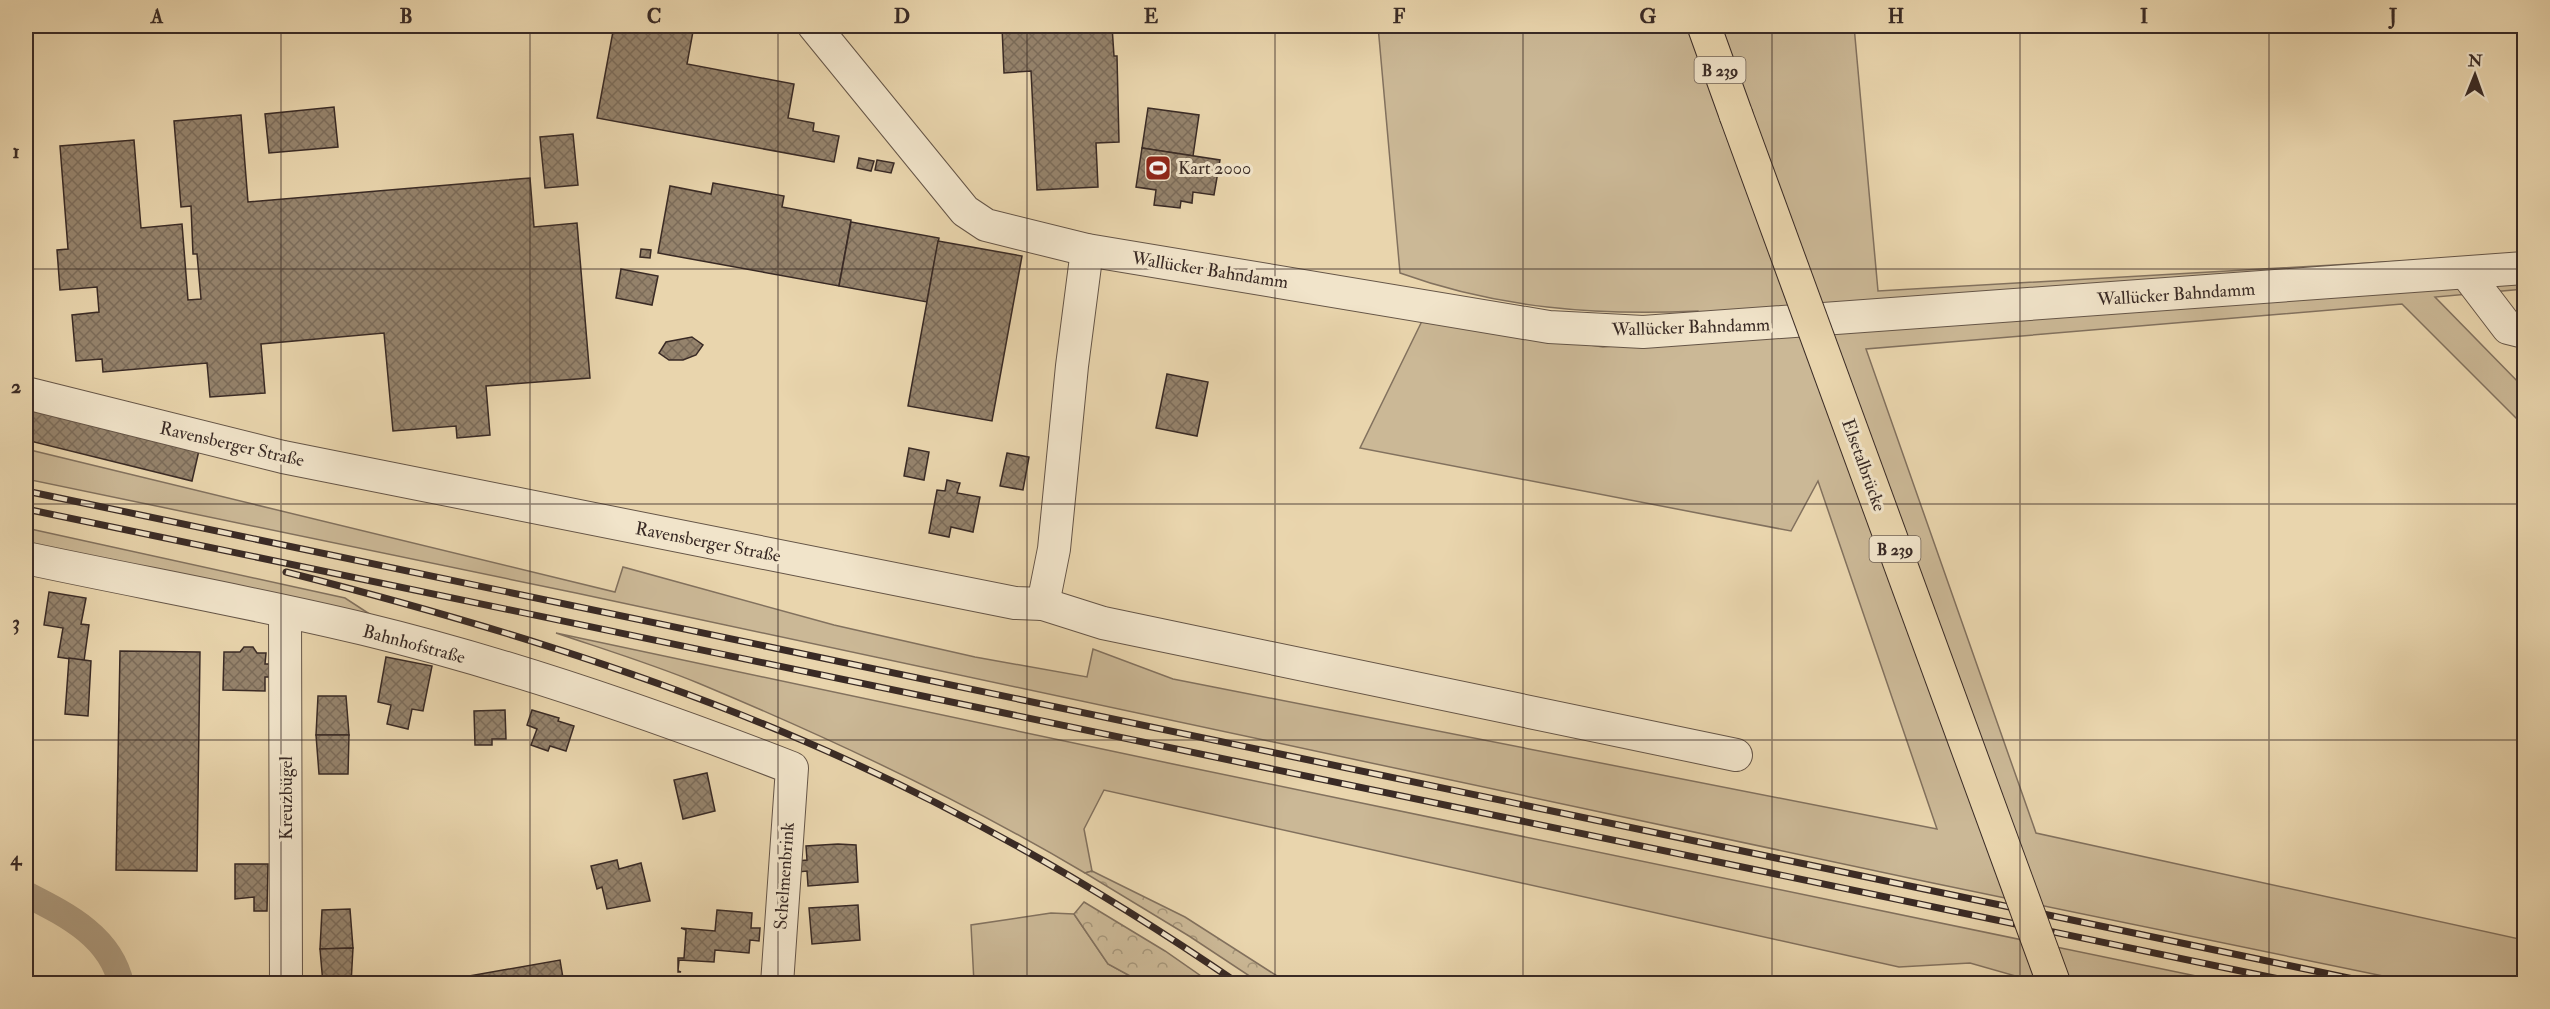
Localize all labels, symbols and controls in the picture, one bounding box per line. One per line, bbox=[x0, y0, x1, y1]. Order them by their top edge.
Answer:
text: A bbox=[150, 4, 164, 29]
text: B bbox=[399, 4, 413, 29]
text: C bbox=[647, 4, 661, 29]
text: D bbox=[894, 4, 910, 29]
text: E bbox=[1144, 4, 1159, 29]
text: F bbox=[1393, 4, 1406, 29]
text: G bbox=[1640, 4, 1657, 29]
text: H bbox=[1888, 4, 1904, 29]
text: I bbox=[2140, 4, 2148, 29]
text: J bbox=[2388, 4, 2397, 29]
north arrow bbox=[2445, 45, 2505, 105]
text: N bbox=[2467, 51, 2483, 71]
road number: B 239 bbox=[1694, 57, 1746, 83]
text: 1 bbox=[12, 139, 20, 164]
sports icon: Kart 2000 bbox=[1143, 153, 1173, 183]
place label: Kart 2000 bbox=[1178, 157, 1251, 180]
street label: Wallücker Bahndamm bbox=[1129, 247, 1290, 294]
street label: Wallücker Bahndamm bbox=[2095, 278, 2256, 312]
street label: Wallücker Bahndamm bbox=[1611, 313, 1771, 342]
text: 2 bbox=[11, 374, 21, 399]
street label: Elsetalbrücke bbox=[1836, 416, 1891, 515]
street label: Ravensberger Straße bbox=[157, 417, 307, 472]
street label: Ravensberger Straße bbox=[633, 517, 783, 568]
road number: B 239 bbox=[1870, 536, 1920, 562]
text: 3 bbox=[12, 610, 20, 635]
street label: Bahnhofstraße bbox=[360, 620, 468, 669]
street label: Kreuzbügel bbox=[275, 756, 298, 840]
street label: Schelmenbrink bbox=[769, 821, 800, 931]
text: 4 bbox=[10, 846, 23, 871]

